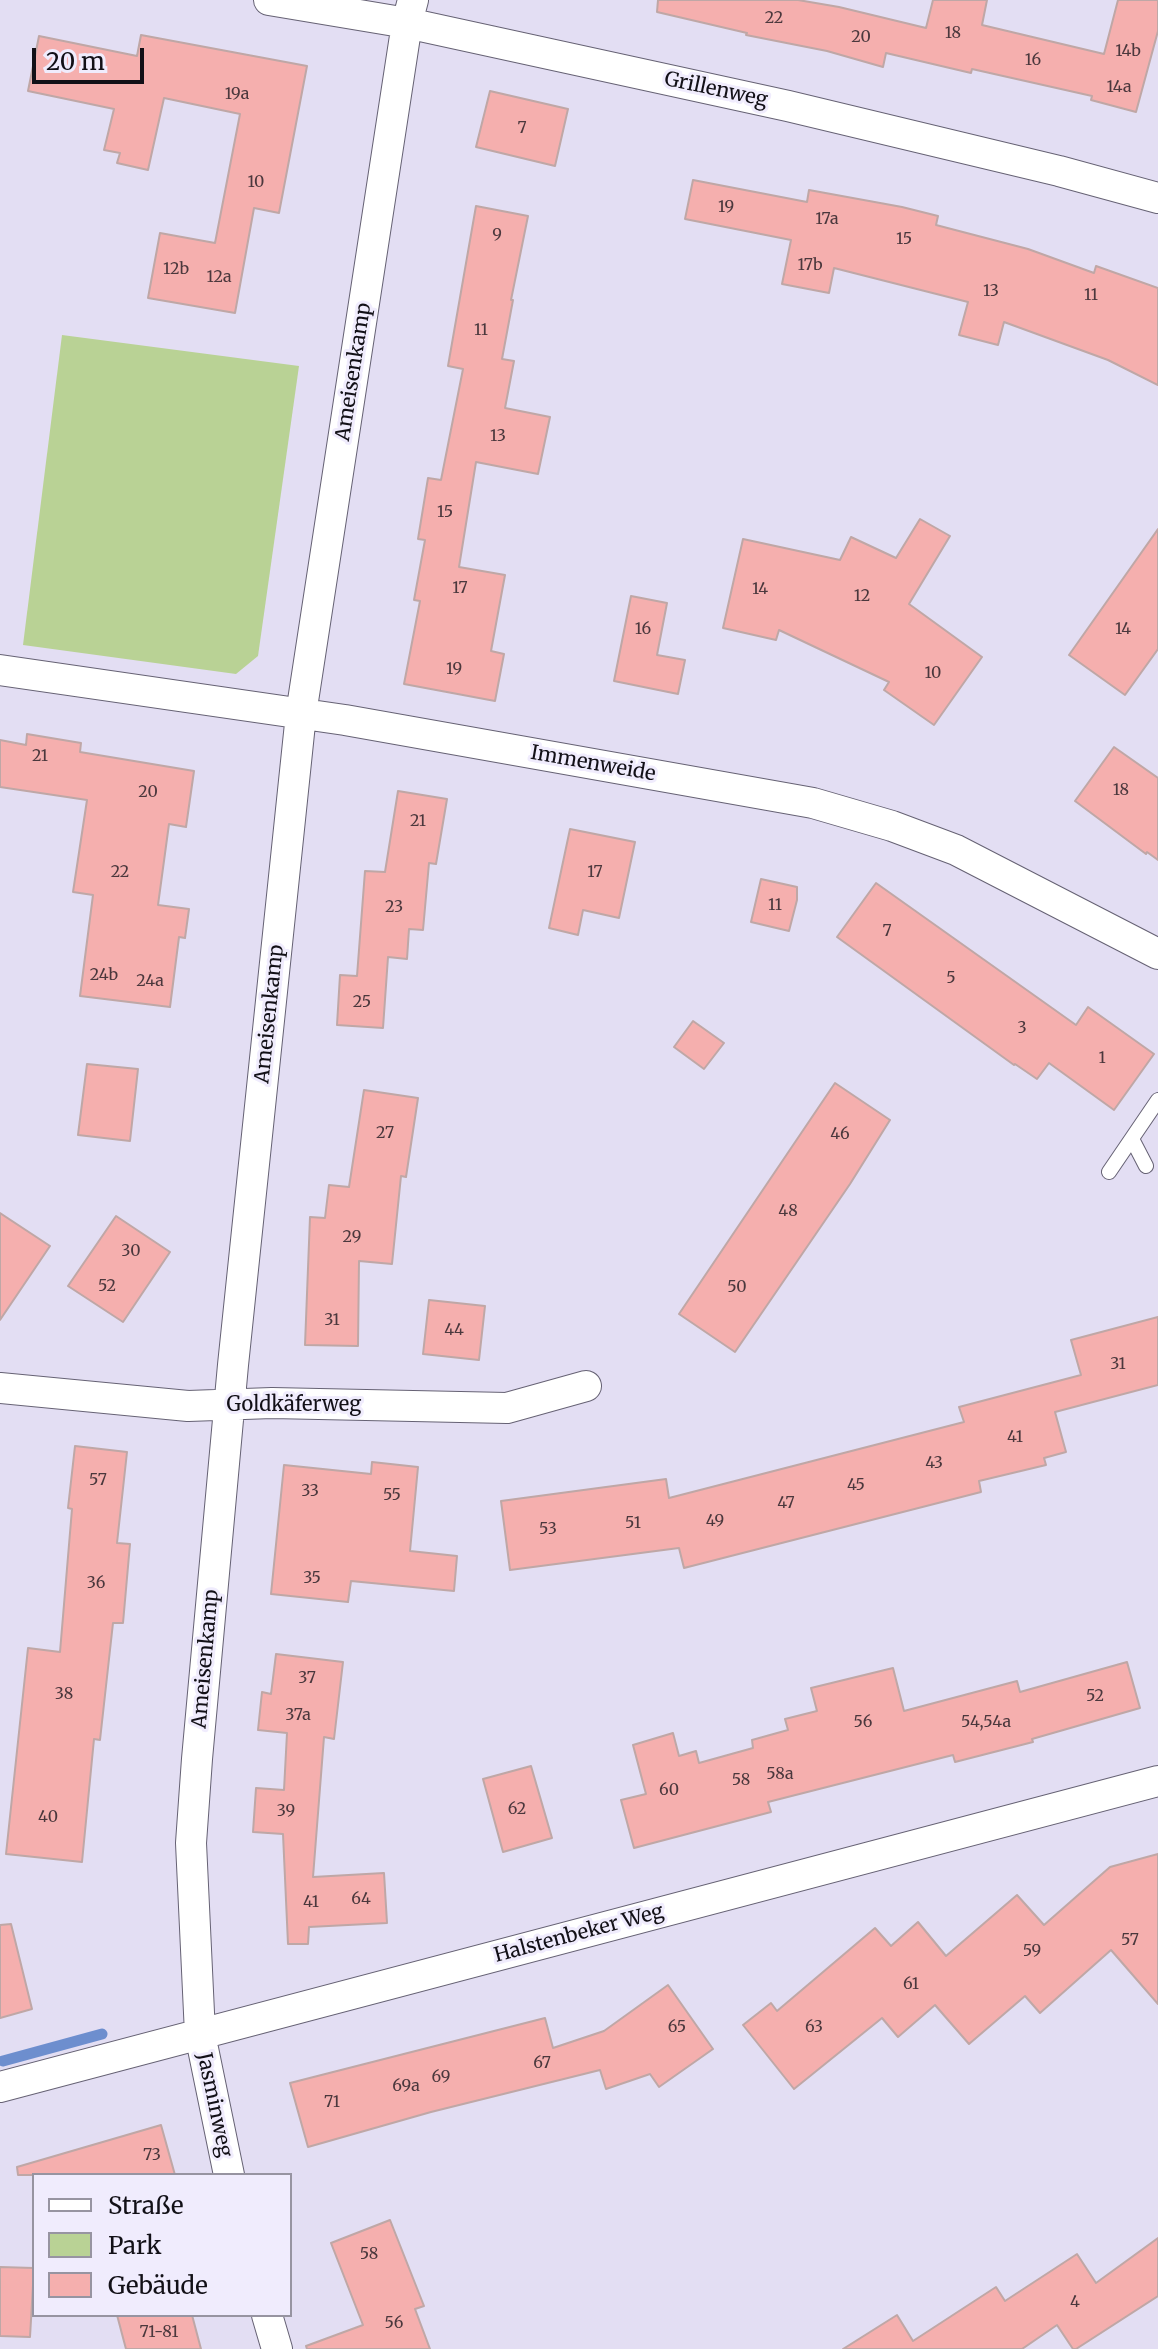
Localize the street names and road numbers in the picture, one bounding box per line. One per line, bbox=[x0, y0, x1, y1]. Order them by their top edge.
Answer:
street label: Grillenweg bbox=[662, 67, 770, 113]
street label: Ameisenkamp bbox=[331, 301, 377, 443]
street label: Immenweide bbox=[529, 741, 657, 787]
street label: Ameisenkamp bbox=[251, 943, 289, 1085]
street label: Goldkäferweg bbox=[227, 1393, 361, 1417]
street label: Ameisenkamp bbox=[188, 1588, 224, 1730]
street label: Halstenbeker Weg bbox=[492, 1900, 666, 1968]
street label: Jasminweg bbox=[191, 2051, 237, 2159]

